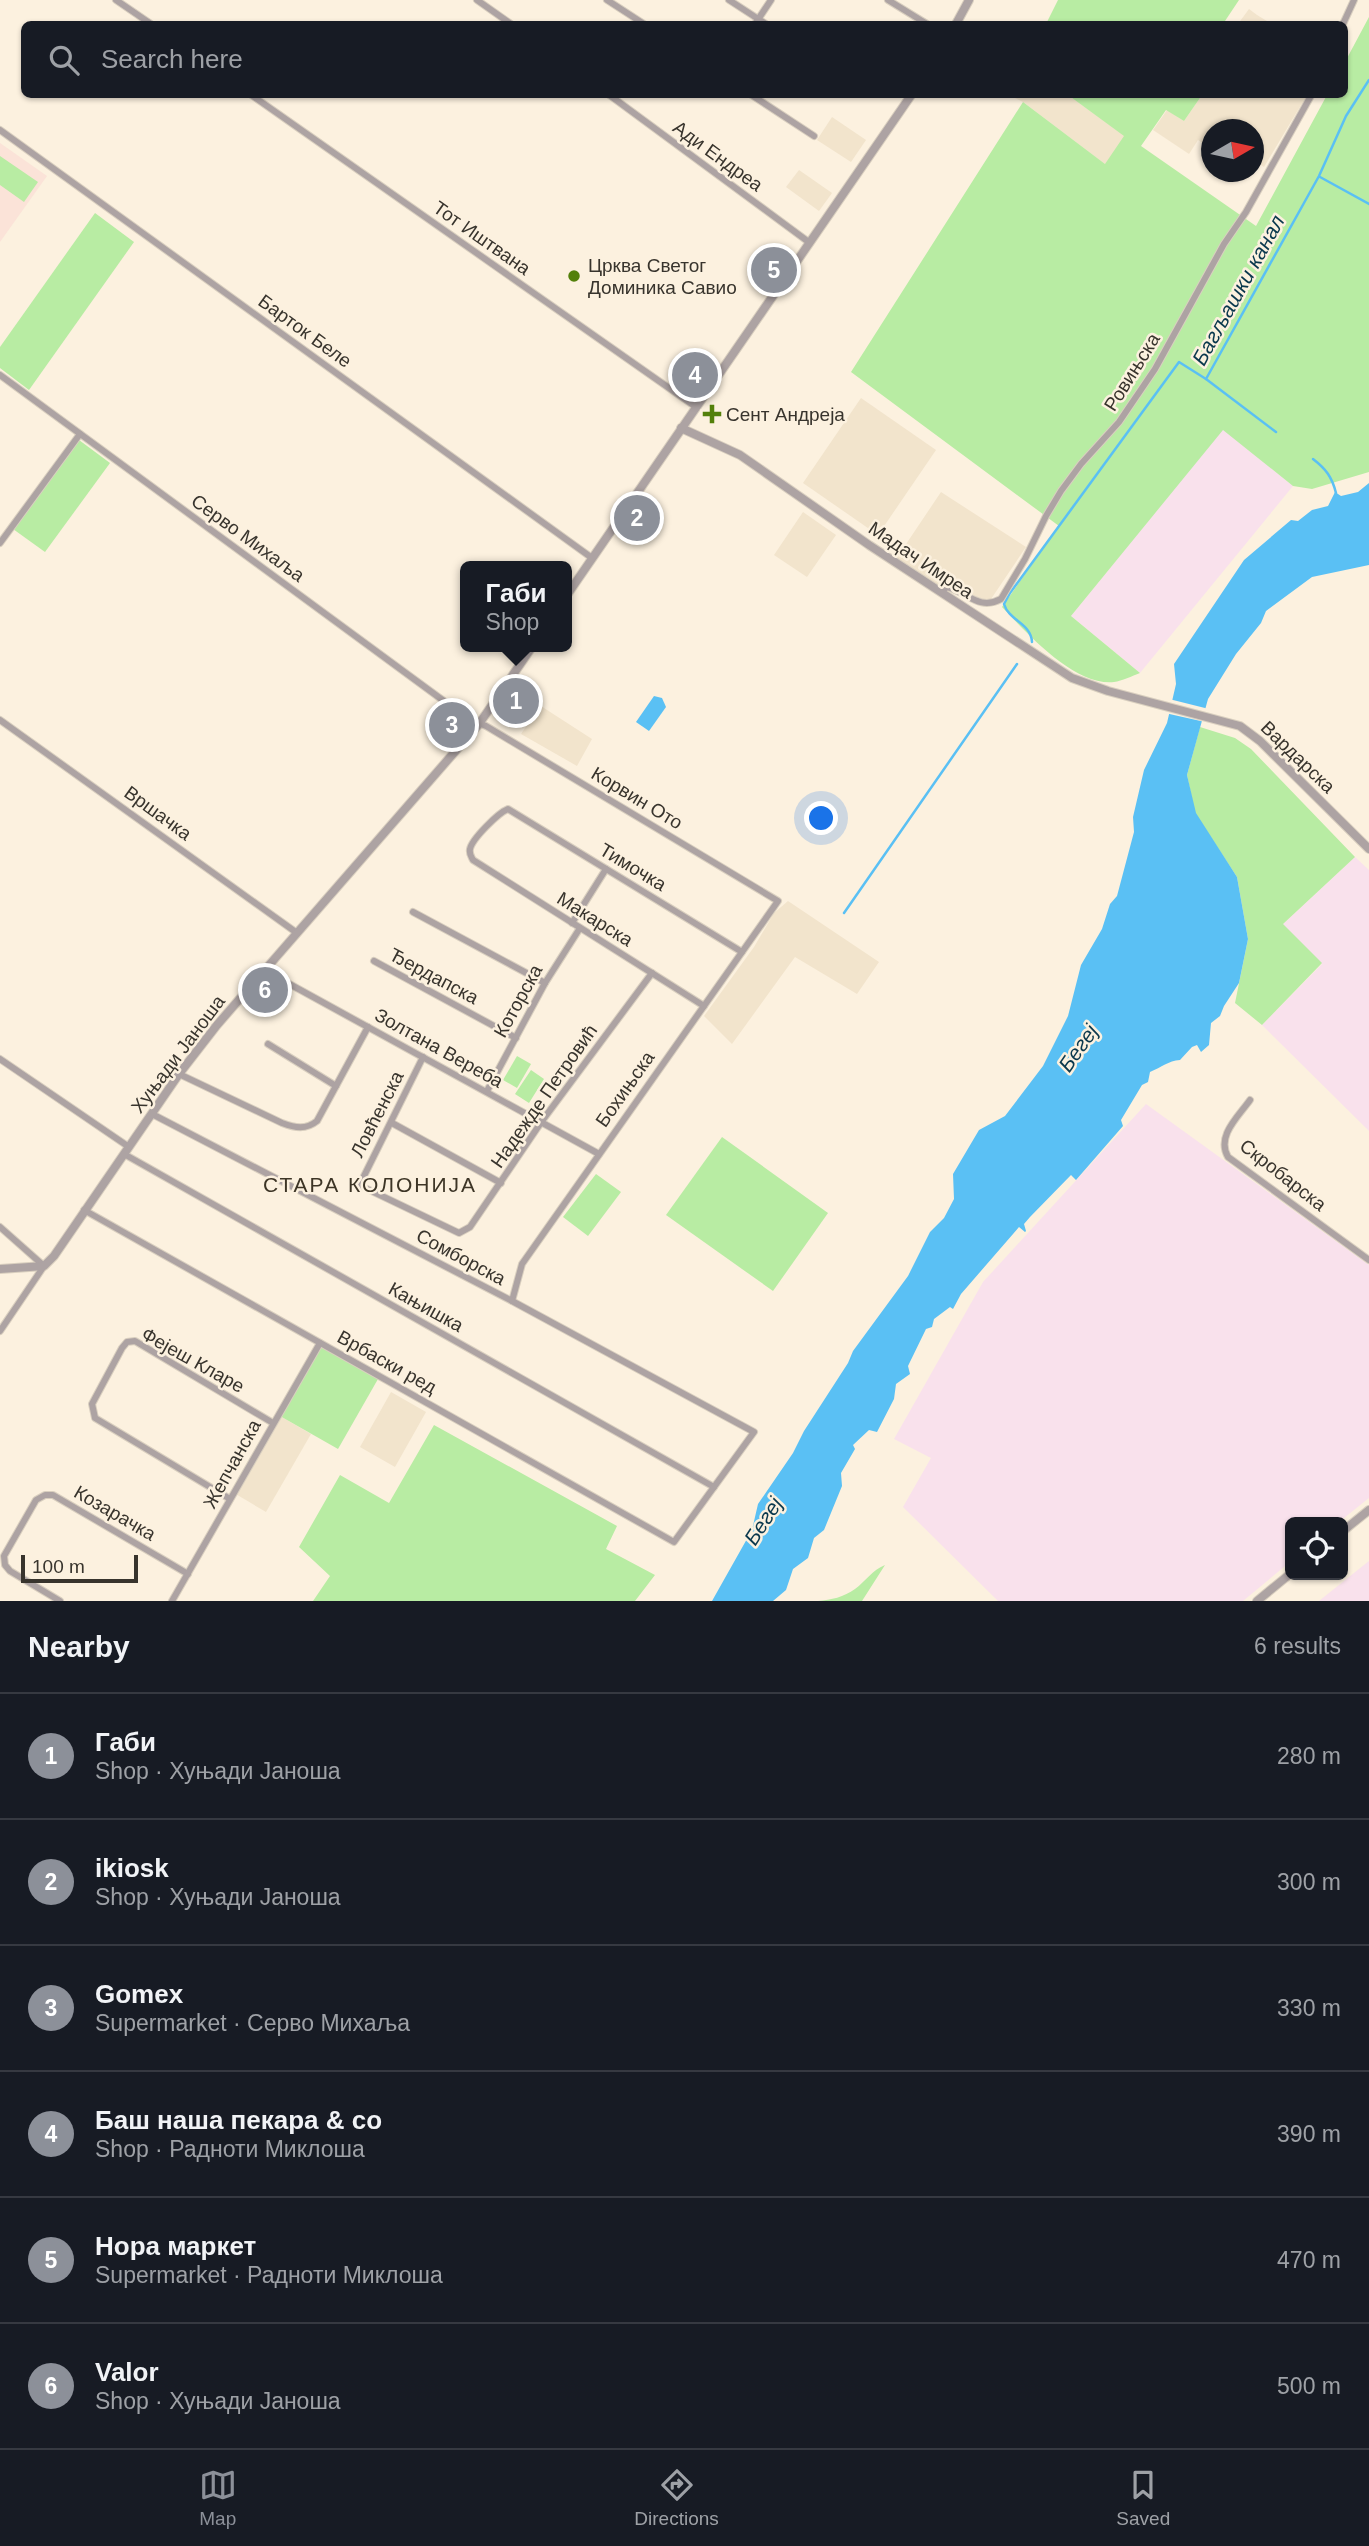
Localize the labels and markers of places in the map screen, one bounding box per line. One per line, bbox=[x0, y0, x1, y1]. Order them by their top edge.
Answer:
pin: 5 bbox=[751, 244, 797, 296]
place label: Црква Светог Доминика Савио bbox=[588, 255, 737, 298]
marker: Црква Светог Доминика Савио bbox=[566, 268, 582, 284]
pin: 4 bbox=[672, 349, 718, 401]
place label: Сент Андреја bbox=[726, 404, 845, 425]
marker: Сент Андреја bbox=[704, 406, 720, 422]
pin: 2 bbox=[614, 492, 660, 544]
pin: 1 bbox=[493, 675, 539, 727]
pin: 3 bbox=[429, 699, 475, 751]
pin: 6 bbox=[242, 964, 288, 1016]

